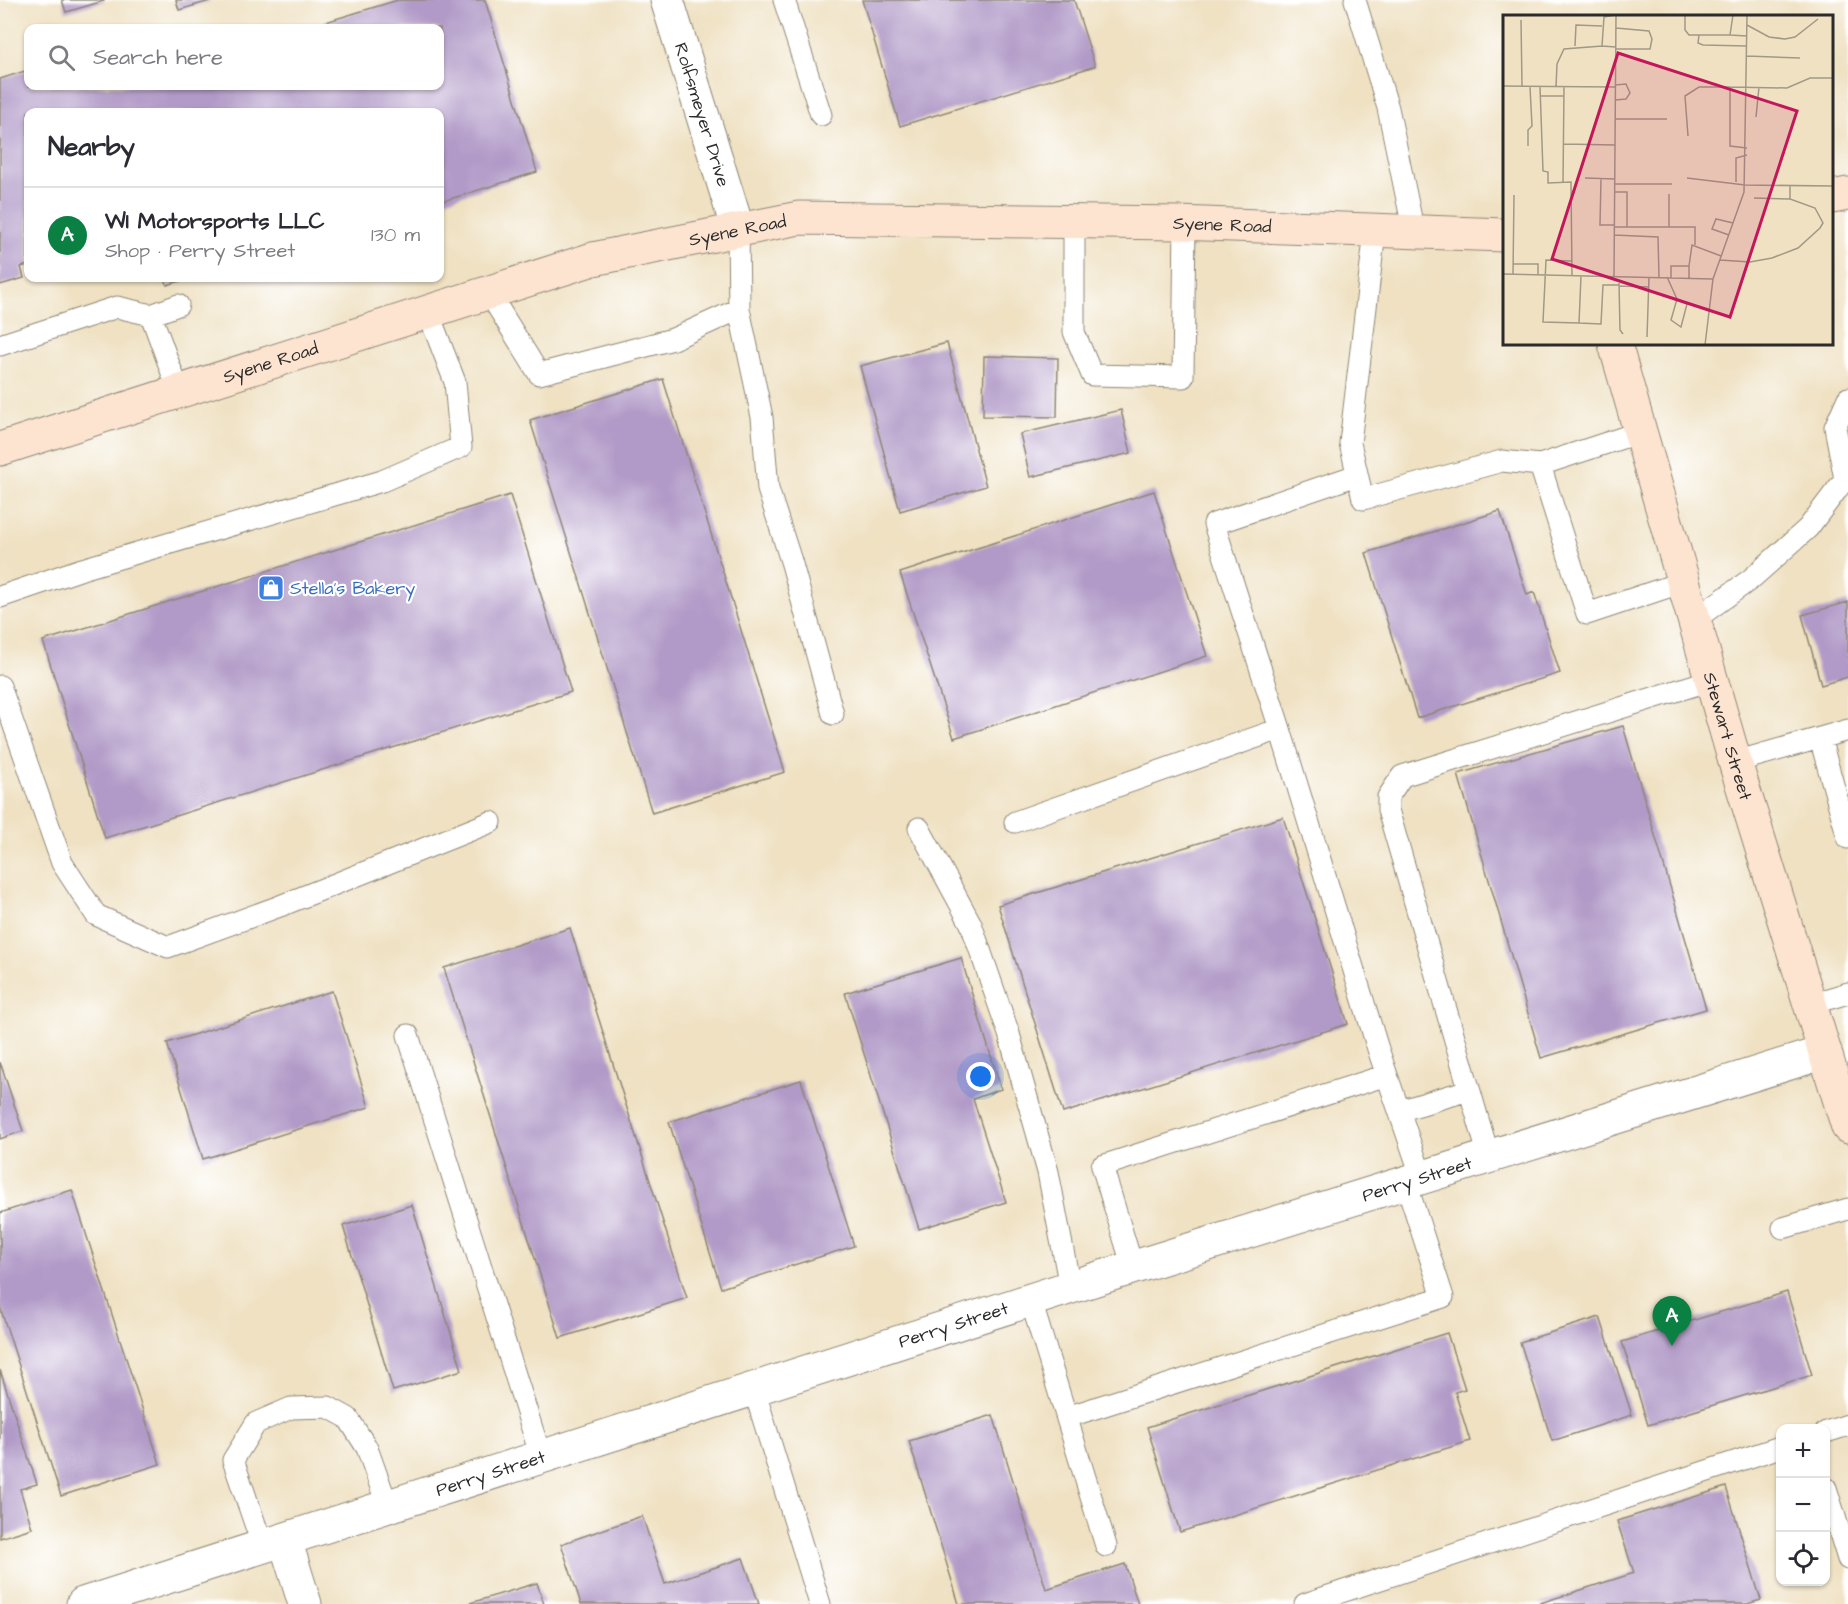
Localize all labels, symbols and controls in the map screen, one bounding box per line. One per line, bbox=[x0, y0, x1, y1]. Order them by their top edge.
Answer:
inset map bbox=[1503, 15, 1833, 345]
search box bbox=[24, 24, 444, 90]
street label: Rolfsmeyer Drive bbox=[668, 40, 736, 190]
icon: search bbox=[45, 41, 78, 74]
text: Search here bbox=[93, 42, 223, 73]
text: Nearby bbox=[48, 129, 135, 165]
text: WI Motorsports LLC bbox=[105, 206, 324, 237]
street label: Syene Road bbox=[687, 208, 788, 252]
street label: Syene Road bbox=[1172, 210, 1272, 239]
text: A bbox=[61, 221, 74, 249]
text: 130 m bbox=[371, 221, 420, 249]
text: Shop · Perry Street bbox=[105, 237, 295, 265]
street label: Syene Road bbox=[220, 335, 321, 389]
shop icon: Stella's Bakery bbox=[256, 573, 286, 603]
place label: Stella's Bakery bbox=[290, 576, 415, 602]
street label: Stewart Street bbox=[1697, 669, 1759, 804]
your location bbox=[966, 1062, 995, 1091]
street label: Perry Street bbox=[1359, 1150, 1476, 1208]
street label: Perry Street bbox=[895, 1295, 1012, 1354]
pin: A bbox=[1652, 1296, 1692, 1346]
map controls bbox=[1776, 1424, 1830, 1586]
button: + bbox=[1776, 1424, 1830, 1478]
street label: Perry Street bbox=[433, 1444, 549, 1503]
button: − bbox=[1776, 1478, 1830, 1532]
button: locate bbox=[1776, 1532, 1830, 1586]

